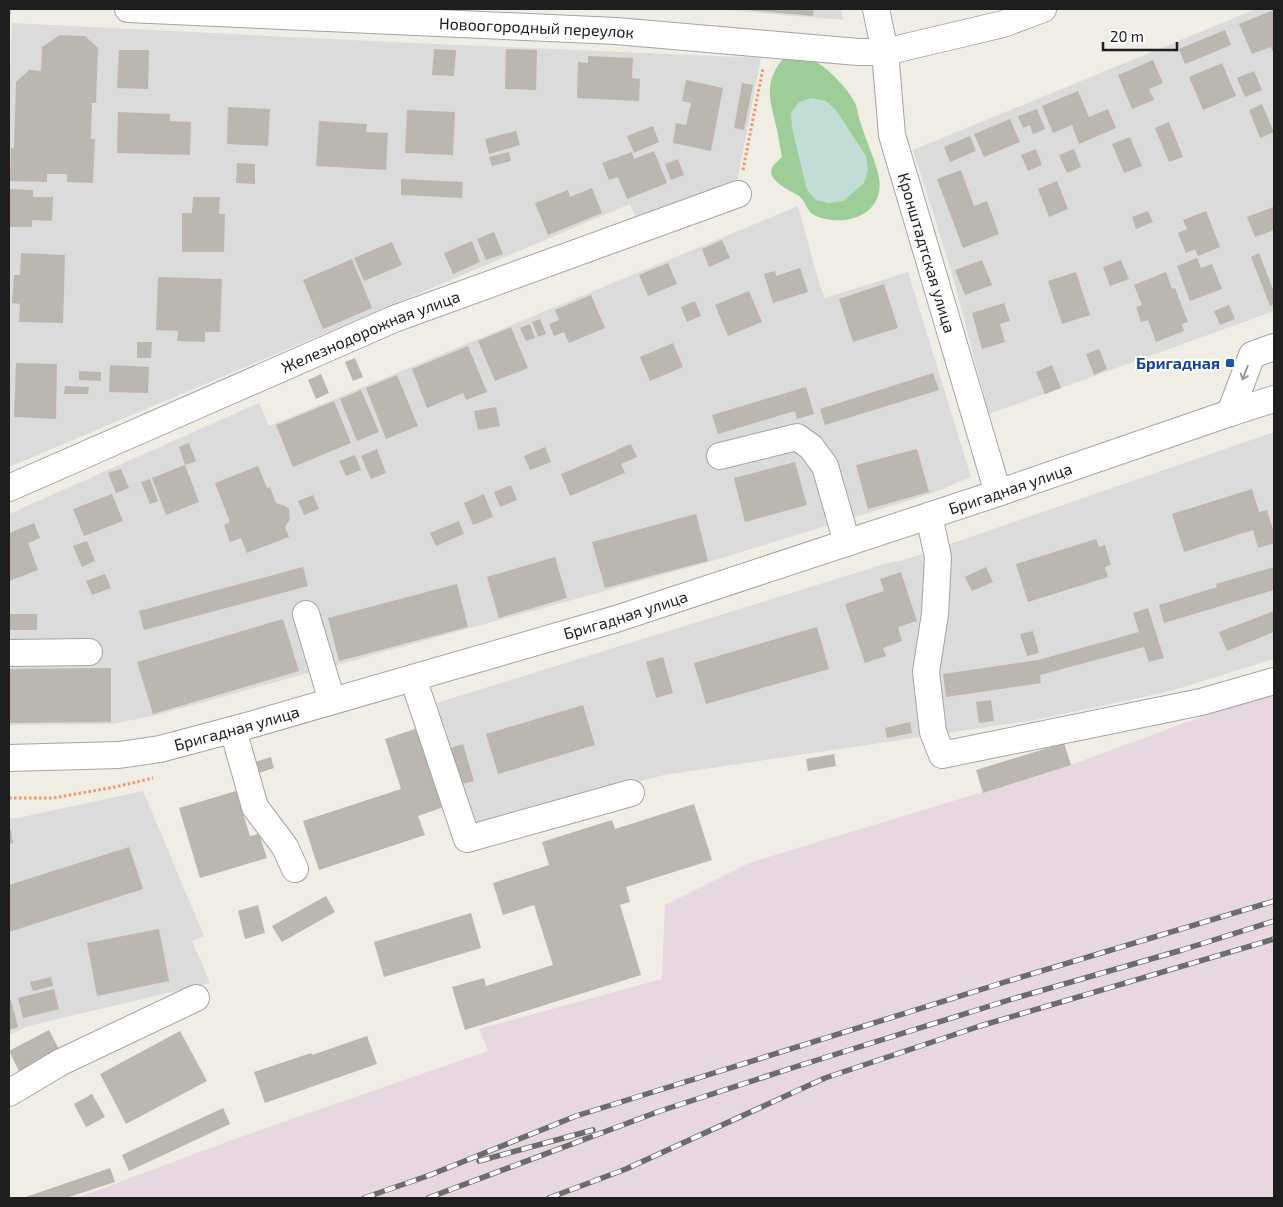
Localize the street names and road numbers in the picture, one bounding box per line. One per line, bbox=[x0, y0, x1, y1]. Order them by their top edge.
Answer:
street label: Новоогородный переулок bbox=[439, 13, 635, 42]
street label: Кронштадтская улица bbox=[895, 170, 960, 335]
street label: Железнодорожная улица bbox=[278, 286, 462, 376]
street label: Бригадная улица bbox=[946, 458, 1074, 518]
street label: Бригадная улица bbox=[561, 586, 690, 643]
street label: Бригадная улица bbox=[172, 701, 301, 754]

